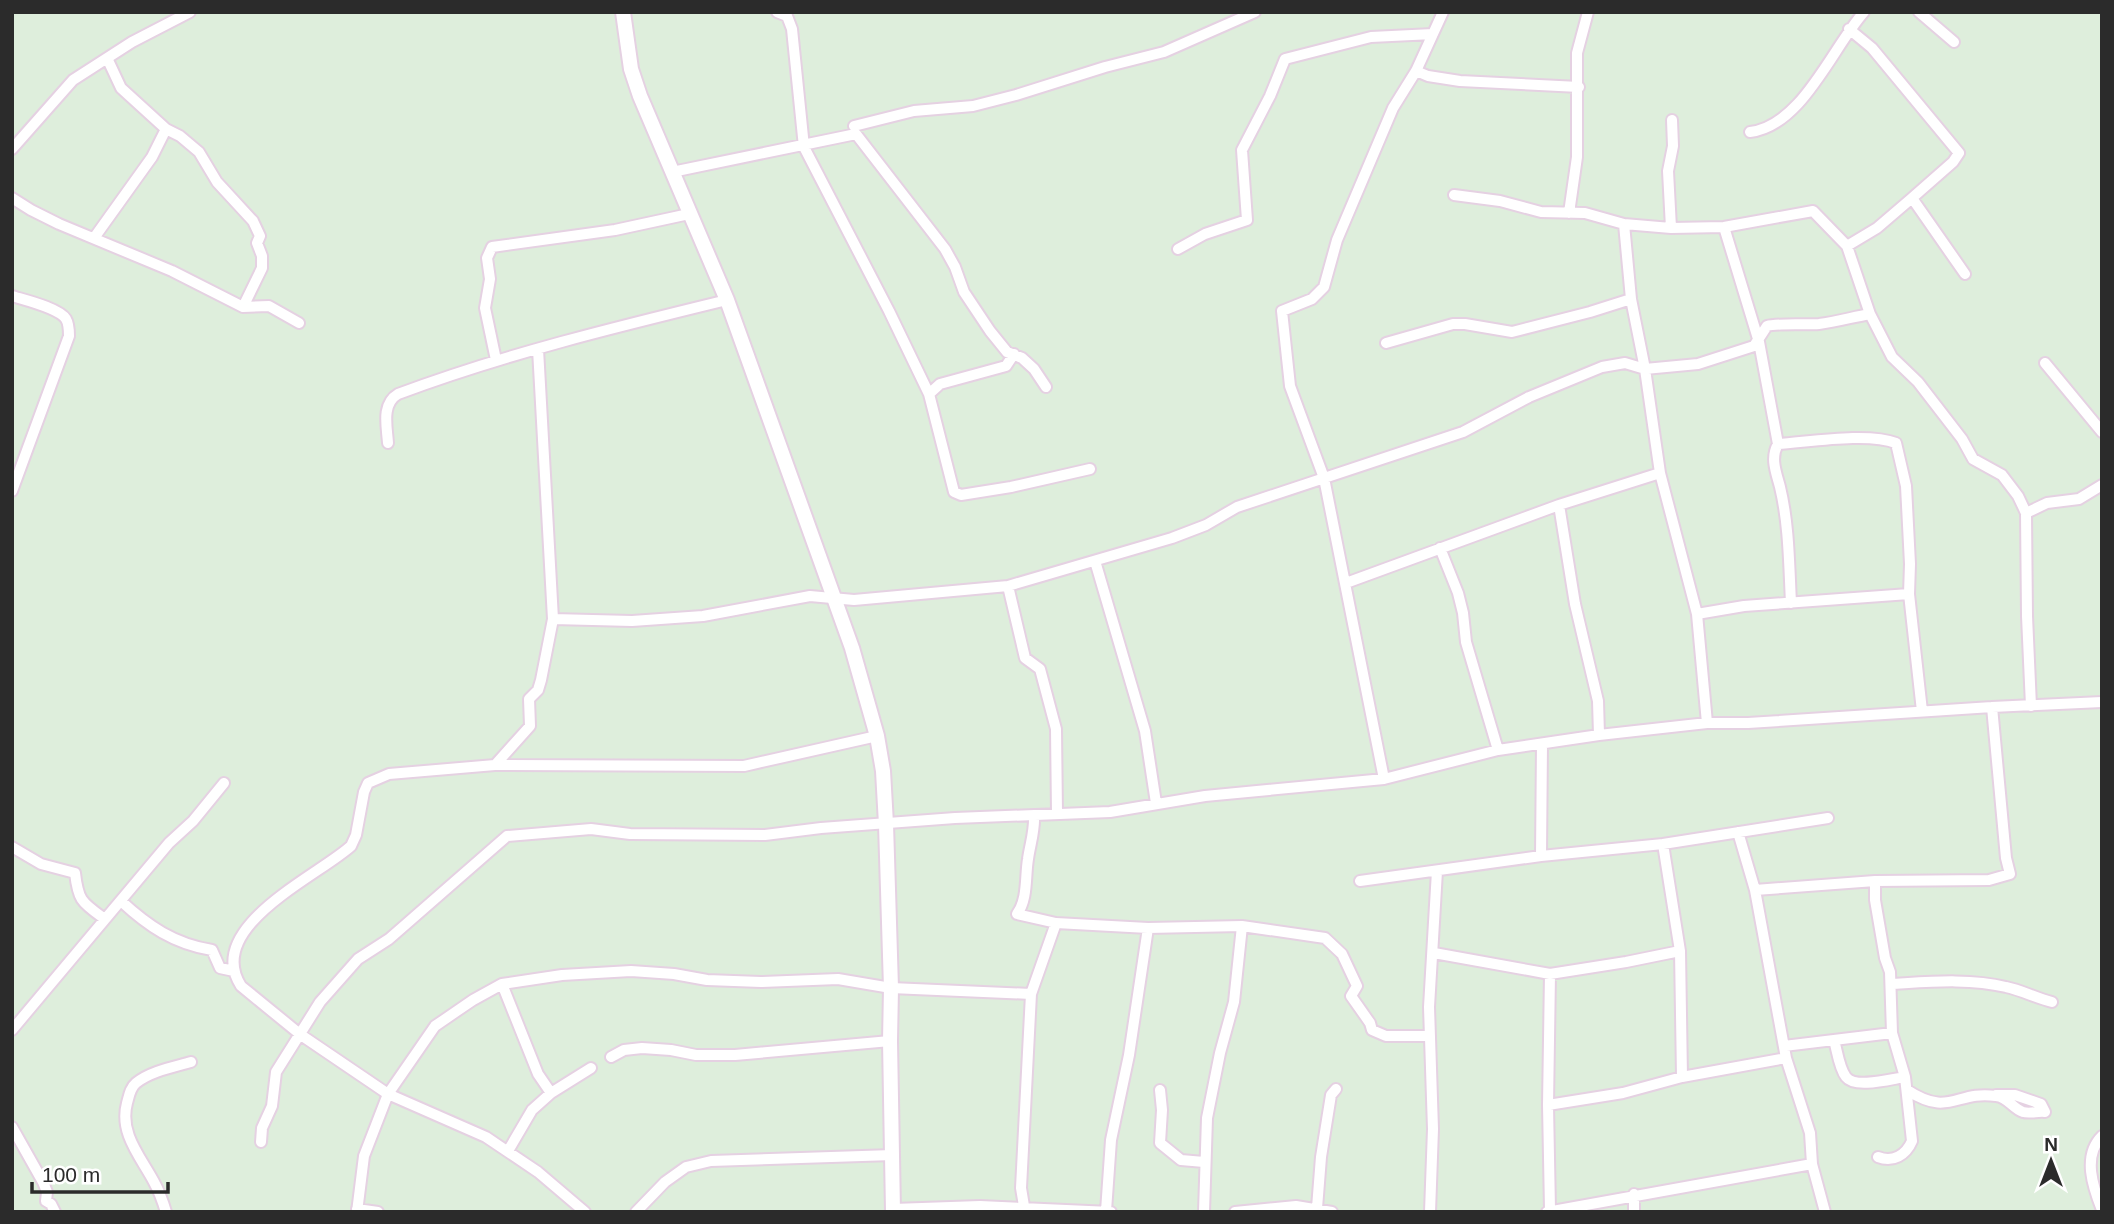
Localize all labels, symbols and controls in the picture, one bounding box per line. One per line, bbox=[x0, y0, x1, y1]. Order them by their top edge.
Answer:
north arrow bbox=[2016, 1126, 2086, 1196]
text: N bbox=[2044, 1134, 2058, 1155]
scale bar bbox=[32, 1150, 168, 1194]
text: 100 m bbox=[42, 1163, 100, 1186]

